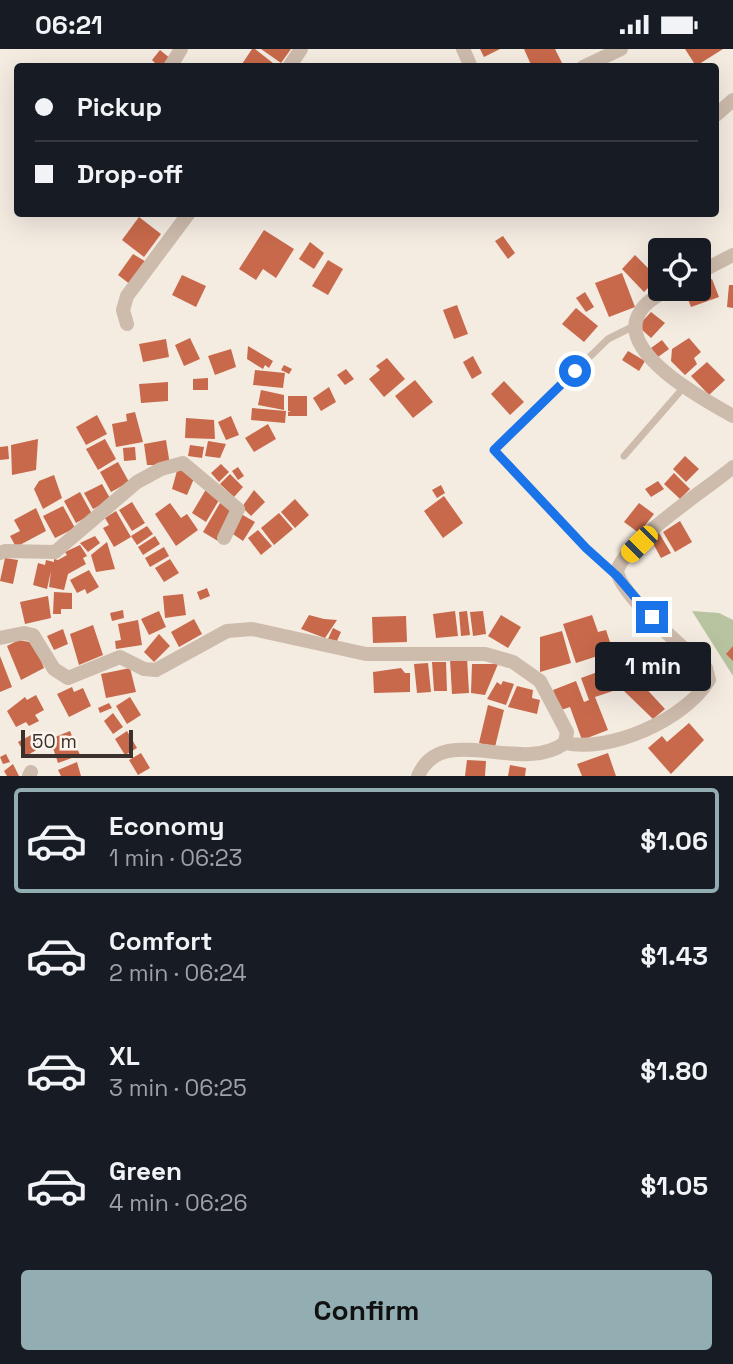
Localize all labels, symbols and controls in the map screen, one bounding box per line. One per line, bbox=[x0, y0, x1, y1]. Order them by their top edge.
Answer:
text: 06:21 bbox=[35, 8, 103, 42]
text: Pickup bbox=[77, 90, 162, 124]
text: Drop-off bbox=[77, 157, 183, 191]
map controls bbox=[648, 238, 711, 301]
button: locate bbox=[648, 238, 711, 301]
route start bbox=[559, 355, 591, 387]
car bbox=[617, 522, 662, 566]
route end bbox=[636, 601, 668, 633]
callout: 1 min bbox=[594, 641, 710, 691]
text: 1 min bbox=[625, 651, 681, 681]
scale bar bbox=[21, 727, 133, 759]
text: 50 m bbox=[32, 729, 77, 754]
icon: car bbox=[25, 809, 88, 872]
text: Economy bbox=[109, 809, 225, 843]
text: $1.06 bbox=[640, 824, 708, 858]
text: 1 min · 06:23 bbox=[109, 843, 242, 873]
icon: car bbox=[25, 924, 88, 987]
text: Comfort bbox=[109, 924, 212, 958]
text: $1.43 bbox=[640, 939, 708, 973]
text: 2 min · 06:24 bbox=[109, 958, 247, 988]
icon: car bbox=[25, 1039, 88, 1102]
text: XL bbox=[109, 1039, 140, 1073]
text: $1.80 bbox=[640, 1054, 708, 1088]
text: 3 min · 06:25 bbox=[109, 1073, 247, 1103]
icon: car bbox=[25, 1154, 88, 1217]
text: Green bbox=[109, 1154, 182, 1188]
text: $1.05 bbox=[641, 1169, 708, 1203]
text: 4 min · 06:26 bbox=[109, 1188, 248, 1218]
button: Confirm bbox=[21, 1270, 712, 1350]

